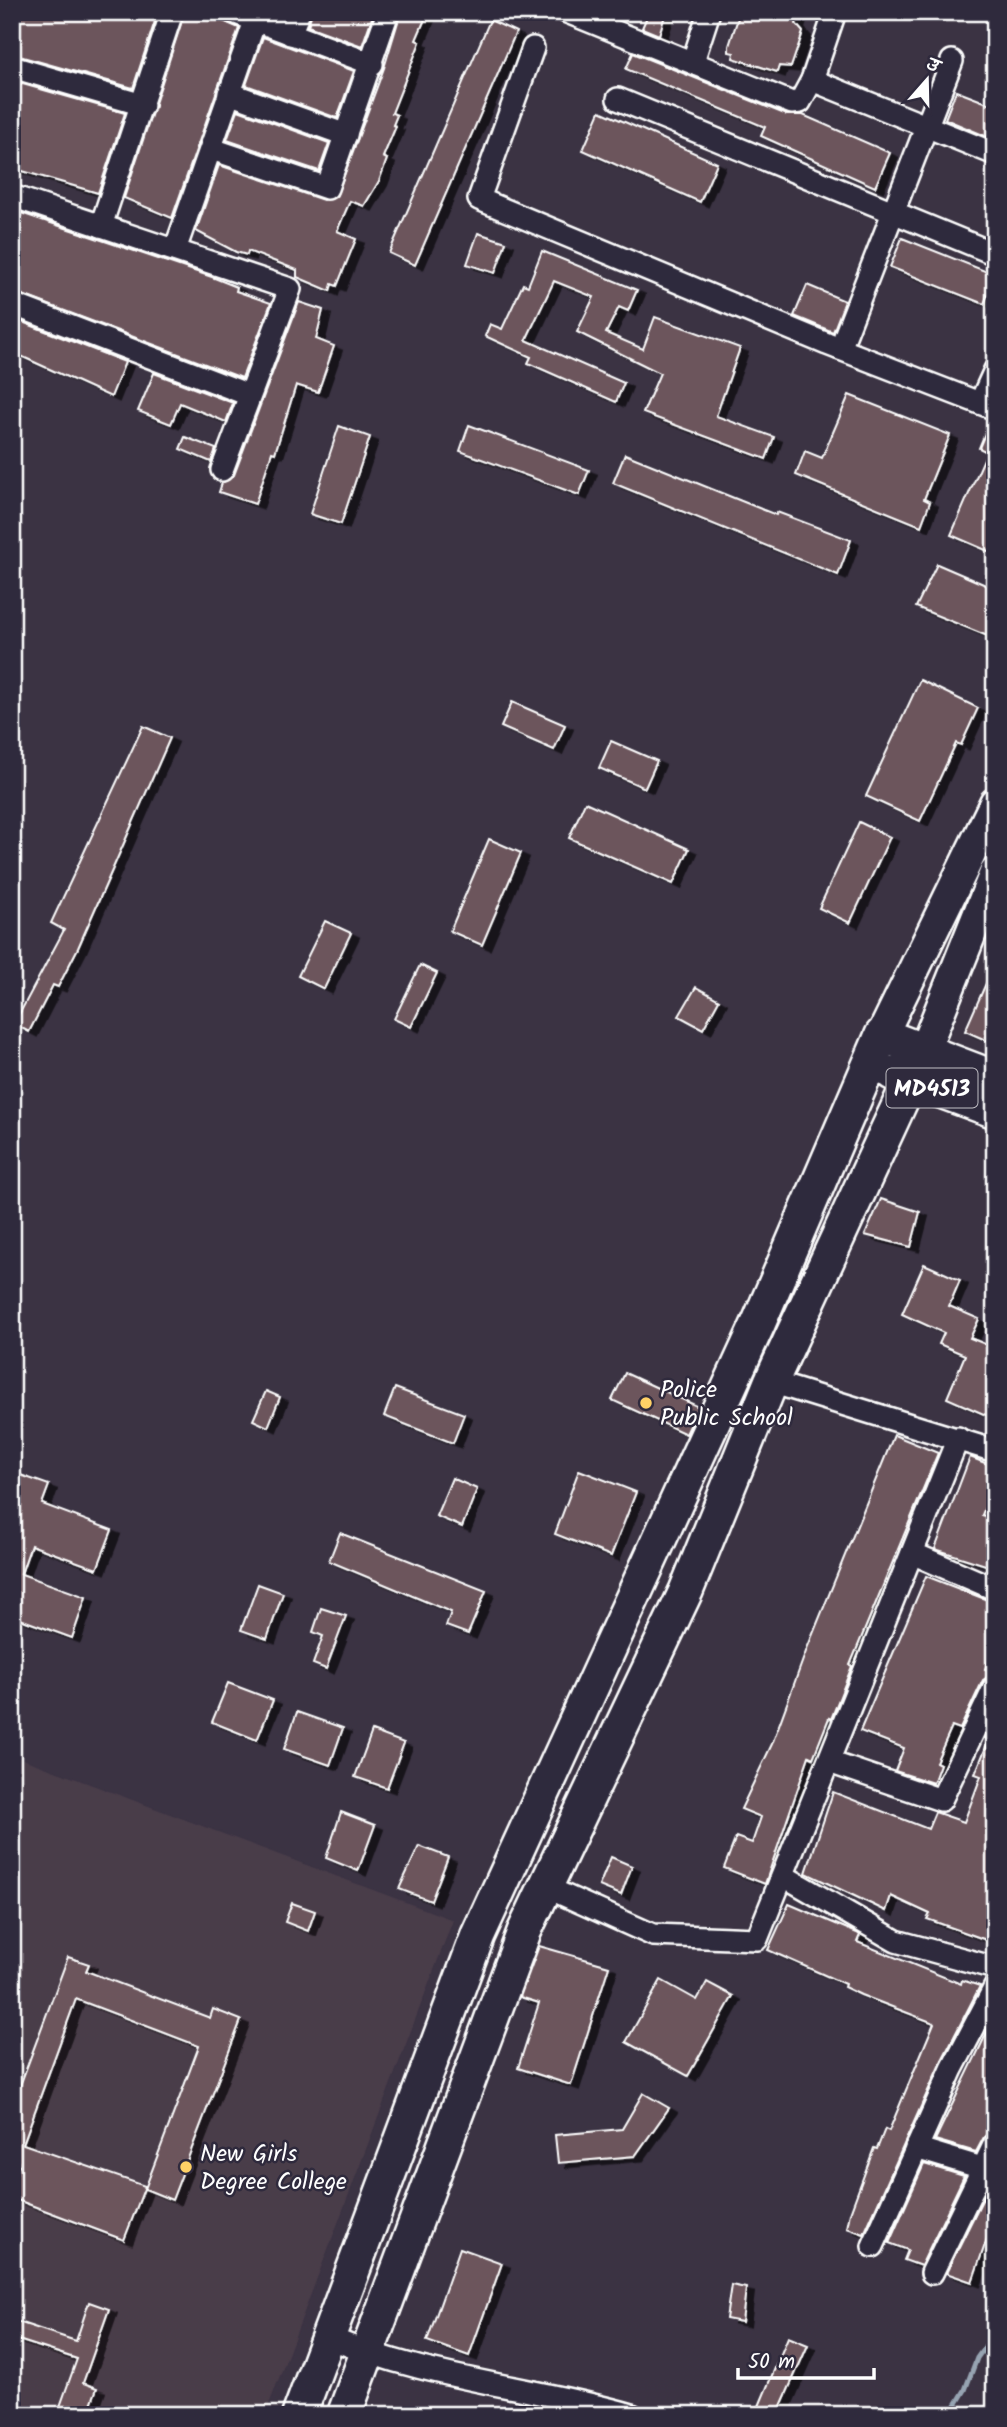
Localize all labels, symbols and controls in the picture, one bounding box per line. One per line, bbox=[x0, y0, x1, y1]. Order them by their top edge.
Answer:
north arrow bbox=[892, 46, 962, 116]
text: उ bbox=[921, 50, 947, 83]
road number: MD4513 bbox=[886, 1068, 978, 1107]
place label: Police Public School bbox=[660, 1371, 793, 1438]
marker: Police Public School bbox=[638, 1395, 654, 1411]
place label: New Girls Degree College bbox=[200, 2135, 347, 2202]
marker: New Girls Degree College bbox=[178, 2159, 194, 2175]
scale bar bbox=[738, 2336, 874, 2380]
text: 50 m bbox=[748, 2346, 795, 2379]

